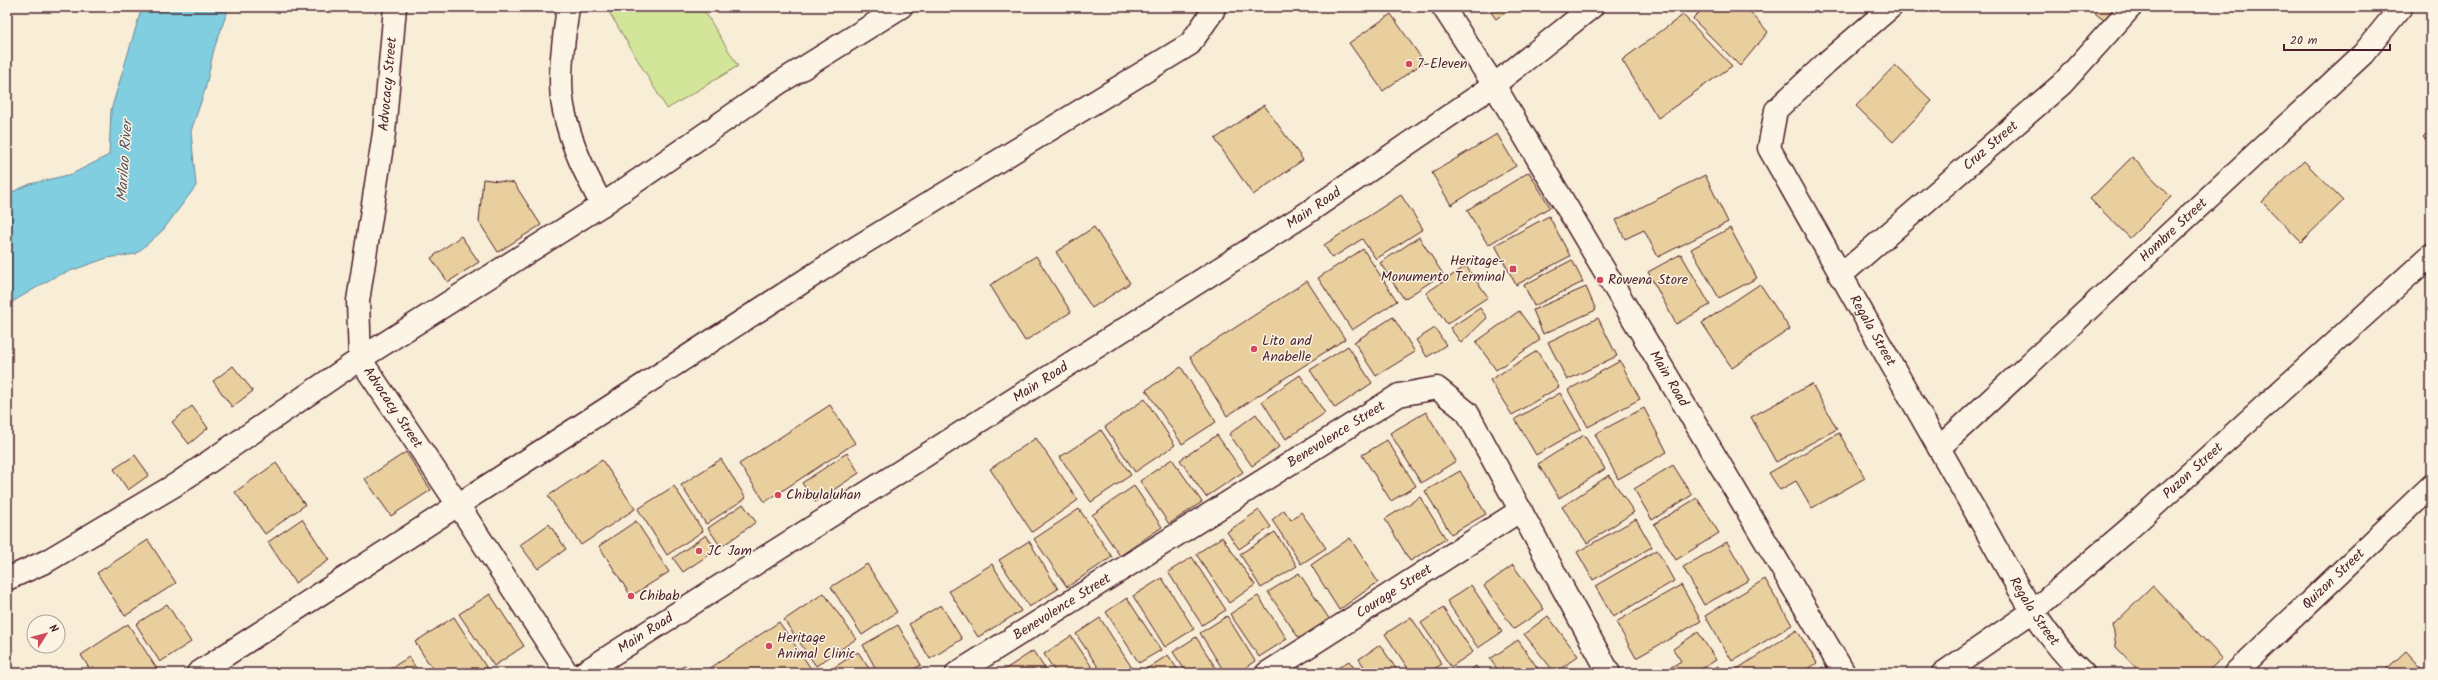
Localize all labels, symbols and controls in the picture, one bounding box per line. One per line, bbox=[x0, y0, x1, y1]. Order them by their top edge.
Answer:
scale bar bbox=[2284, 26, 2390, 52]
text: 20 m bbox=[2290, 31, 2318, 50]
street label: Advocacy Street bbox=[373, 35, 403, 132]
place label: 7-Eleven bbox=[1417, 53, 1467, 75]
marker: 7-Eleven bbox=[1404, 59, 1414, 69]
street label: Cruz Street bbox=[1958, 115, 2024, 176]
water label: Marilao River bbox=[110, 117, 140, 202]
street label: Main Road bbox=[1282, 181, 1346, 235]
street label: Hombre Street bbox=[2134, 192, 2213, 268]
place label: Heritage- Monumento Terminal bbox=[1381, 250, 1506, 288]
marker: Heritage- Monumento Terminal bbox=[1508, 264, 1518, 274]
place label: Rowena Store bbox=[1608, 269, 1689, 291]
marker: Rowena Store bbox=[1595, 275, 1605, 285]
street label: Regala Street bbox=[1843, 291, 1902, 371]
place label: Lito and Anabelle bbox=[1262, 330, 1312, 368]
marker: Lito and Anabelle bbox=[1249, 344, 1259, 354]
street label: Main Road bbox=[1643, 346, 1695, 412]
street label: Main Road bbox=[1008, 356, 1073, 408]
street label: Advocacy Street bbox=[357, 362, 429, 453]
street label: Benevolence Street bbox=[1283, 395, 1390, 474]
street label: Puzon Street bbox=[2158, 437, 2229, 504]
place label: Chibulaluhan bbox=[786, 484, 861, 506]
marker: Chibulaluhan bbox=[773, 490, 783, 500]
place label: JC Jam bbox=[707, 540, 752, 562]
street label: Quizon Street bbox=[2297, 543, 2370, 615]
marker: JC Jam bbox=[694, 546, 704, 556]
street label: Courage Street bbox=[1352, 558, 1437, 624]
street label: Benevolence Street bbox=[1009, 567, 1116, 646]
street label: Regala Street bbox=[2003, 573, 2065, 651]
place label: Chibab bbox=[639, 585, 680, 607]
marker: Chibab bbox=[626, 591, 636, 601]
street label: Main Road bbox=[613, 607, 678, 659]
north arrow bbox=[26, 614, 66, 654]
text: N bbox=[44, 621, 63, 637]
place label: Heritage Animal Clinic bbox=[777, 627, 855, 665]
marker: Heritage Animal Clinic bbox=[764, 641, 774, 651]

